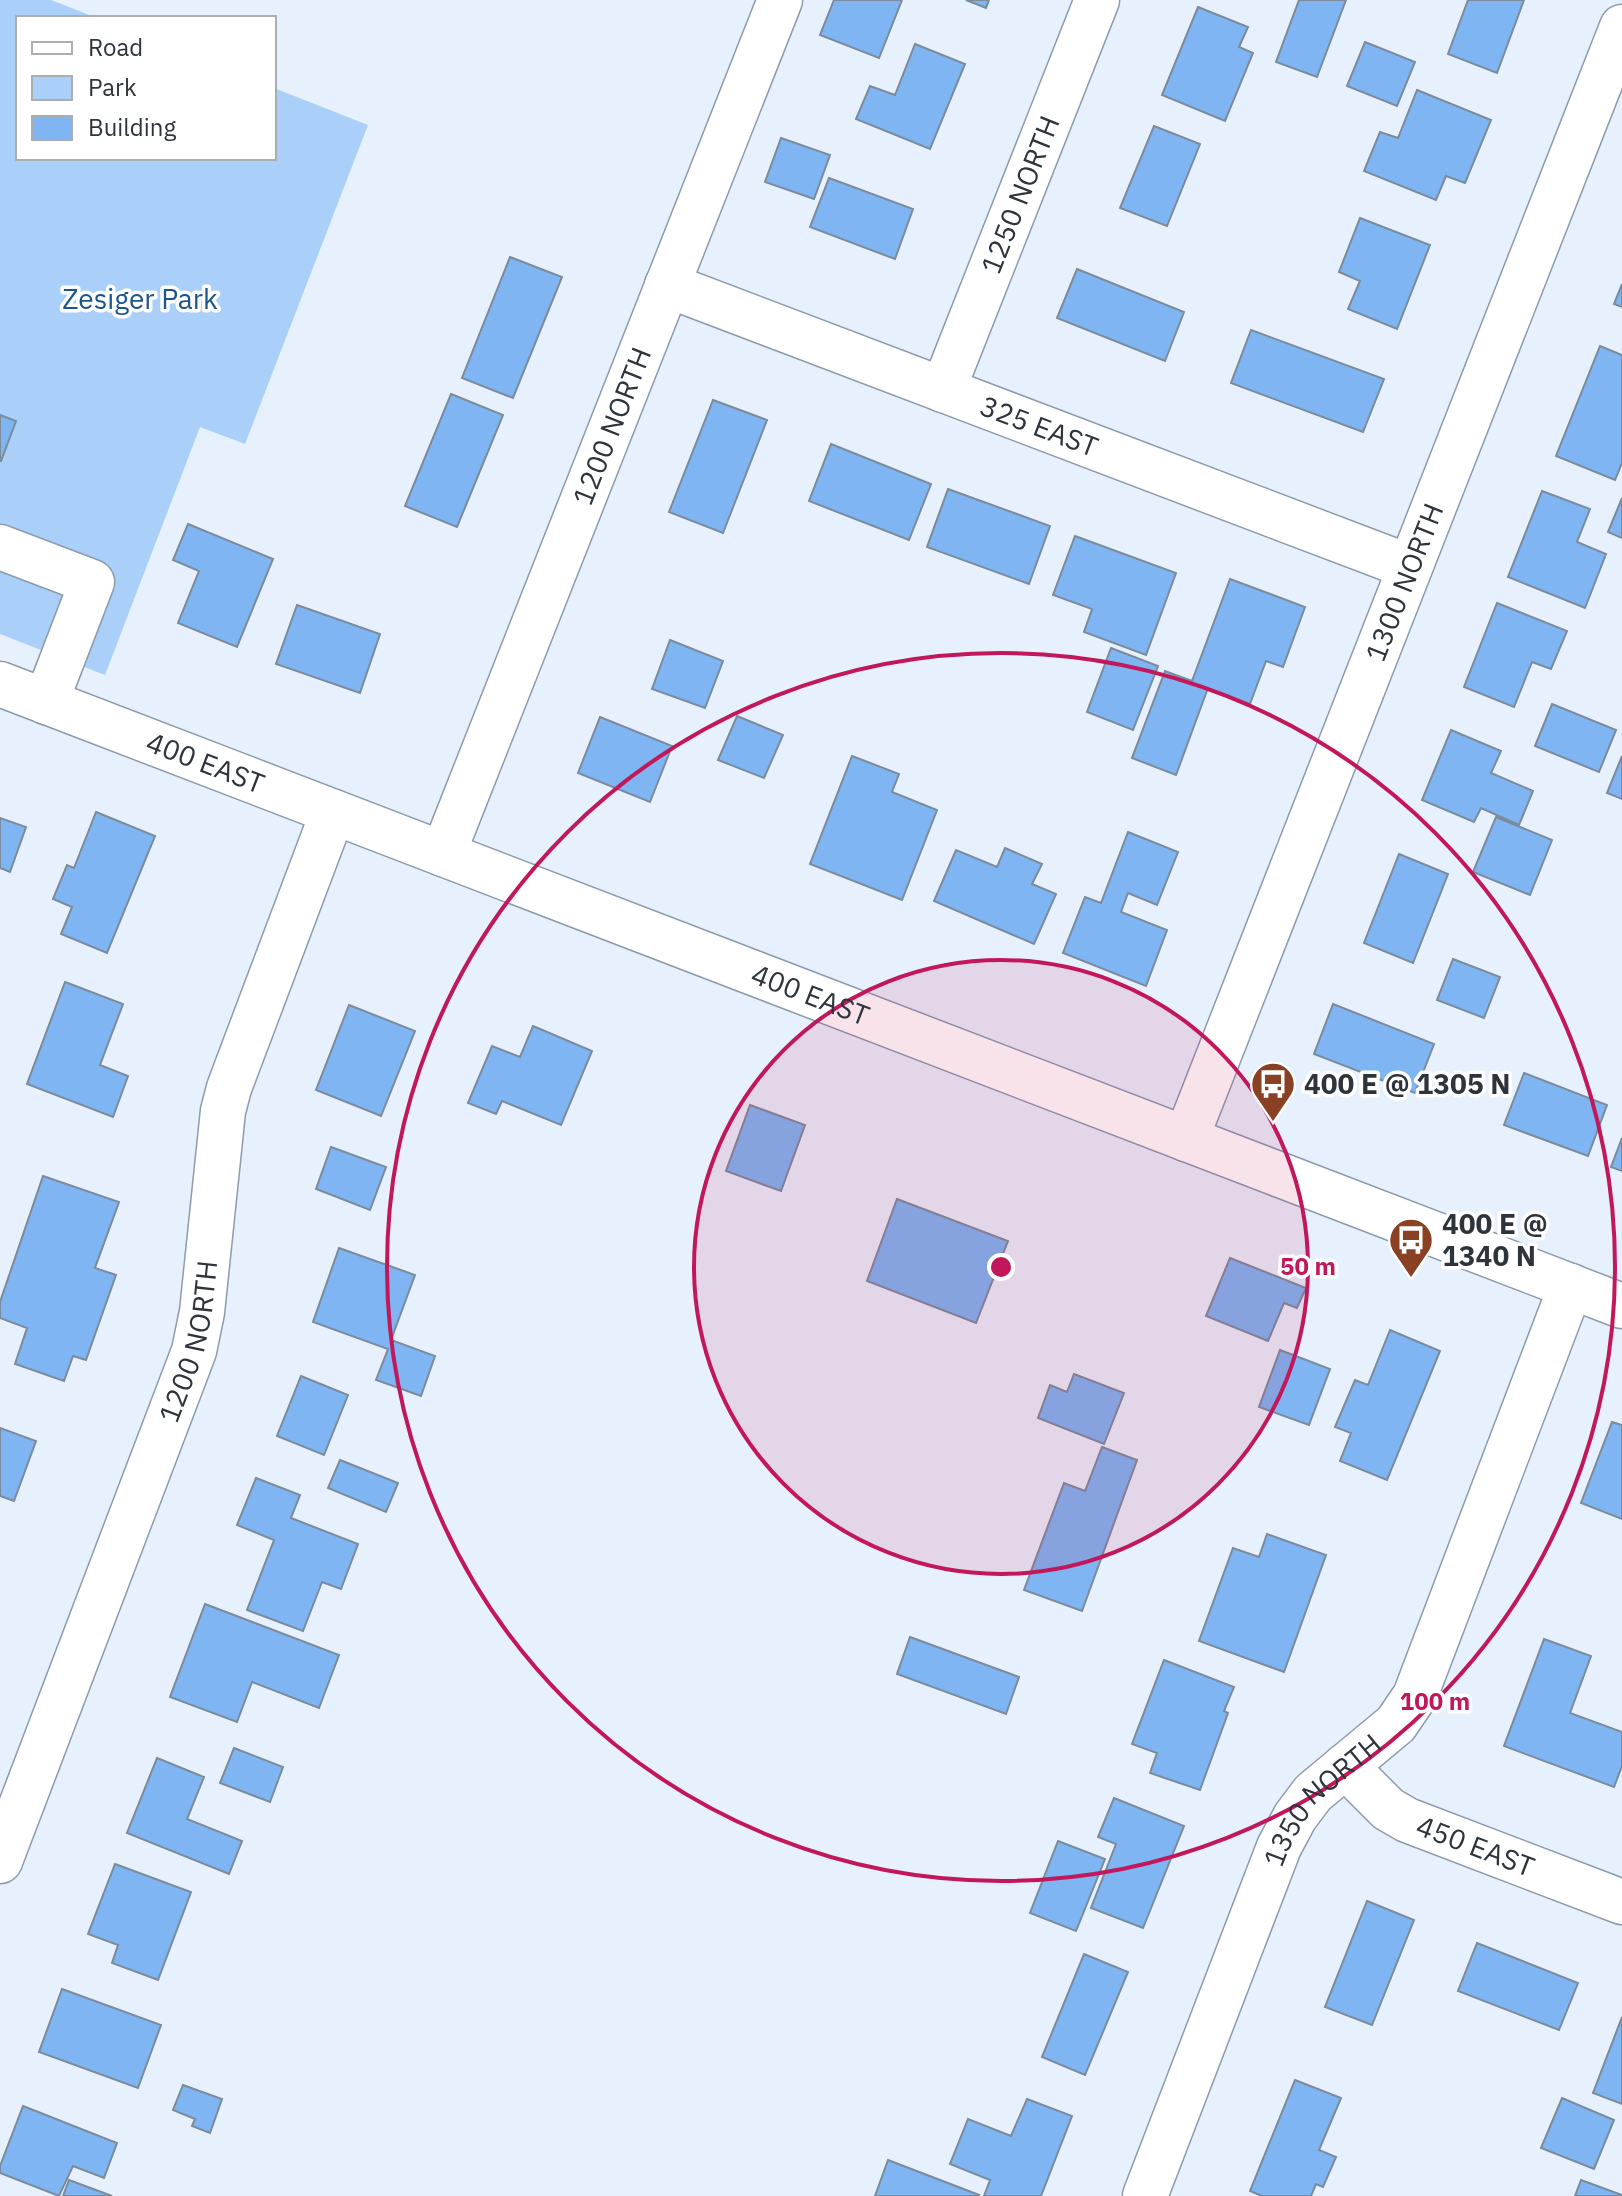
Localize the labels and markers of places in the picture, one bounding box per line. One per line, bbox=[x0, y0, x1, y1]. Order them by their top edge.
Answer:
bus stop icon: 400 E @ 1305 N bbox=[1249, 1060, 1297, 1123]
place label: 400 E @ 1305 N bbox=[1304, 1065, 1511, 1102]
place label: 400 E @ 1340 N bbox=[1442, 1205, 1548, 1274]
bus stop icon: 400 E @ 1340 N bbox=[1387, 1216, 1435, 1279]
centre of rings bbox=[987, 1253, 1015, 1281]

